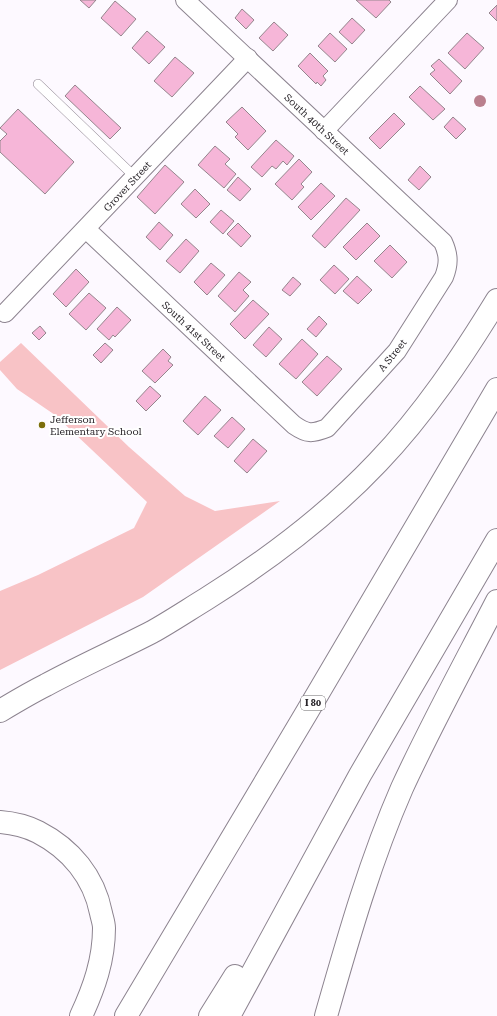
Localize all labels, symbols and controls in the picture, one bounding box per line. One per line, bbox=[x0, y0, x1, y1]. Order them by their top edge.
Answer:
street label: South 40th Street bbox=[282, 92, 351, 157]
street label: Grover Street bbox=[101, 159, 153, 214]
street label: South 41st Street bbox=[160, 299, 228, 364]
street label: A Street bbox=[376, 337, 409, 374]
place label: Jefferson Elementary School bbox=[50, 414, 142, 437]
marker: Jefferson Elementary School bbox=[37, 420, 47, 430]
road number: I 80 bbox=[301, 696, 325, 710]

